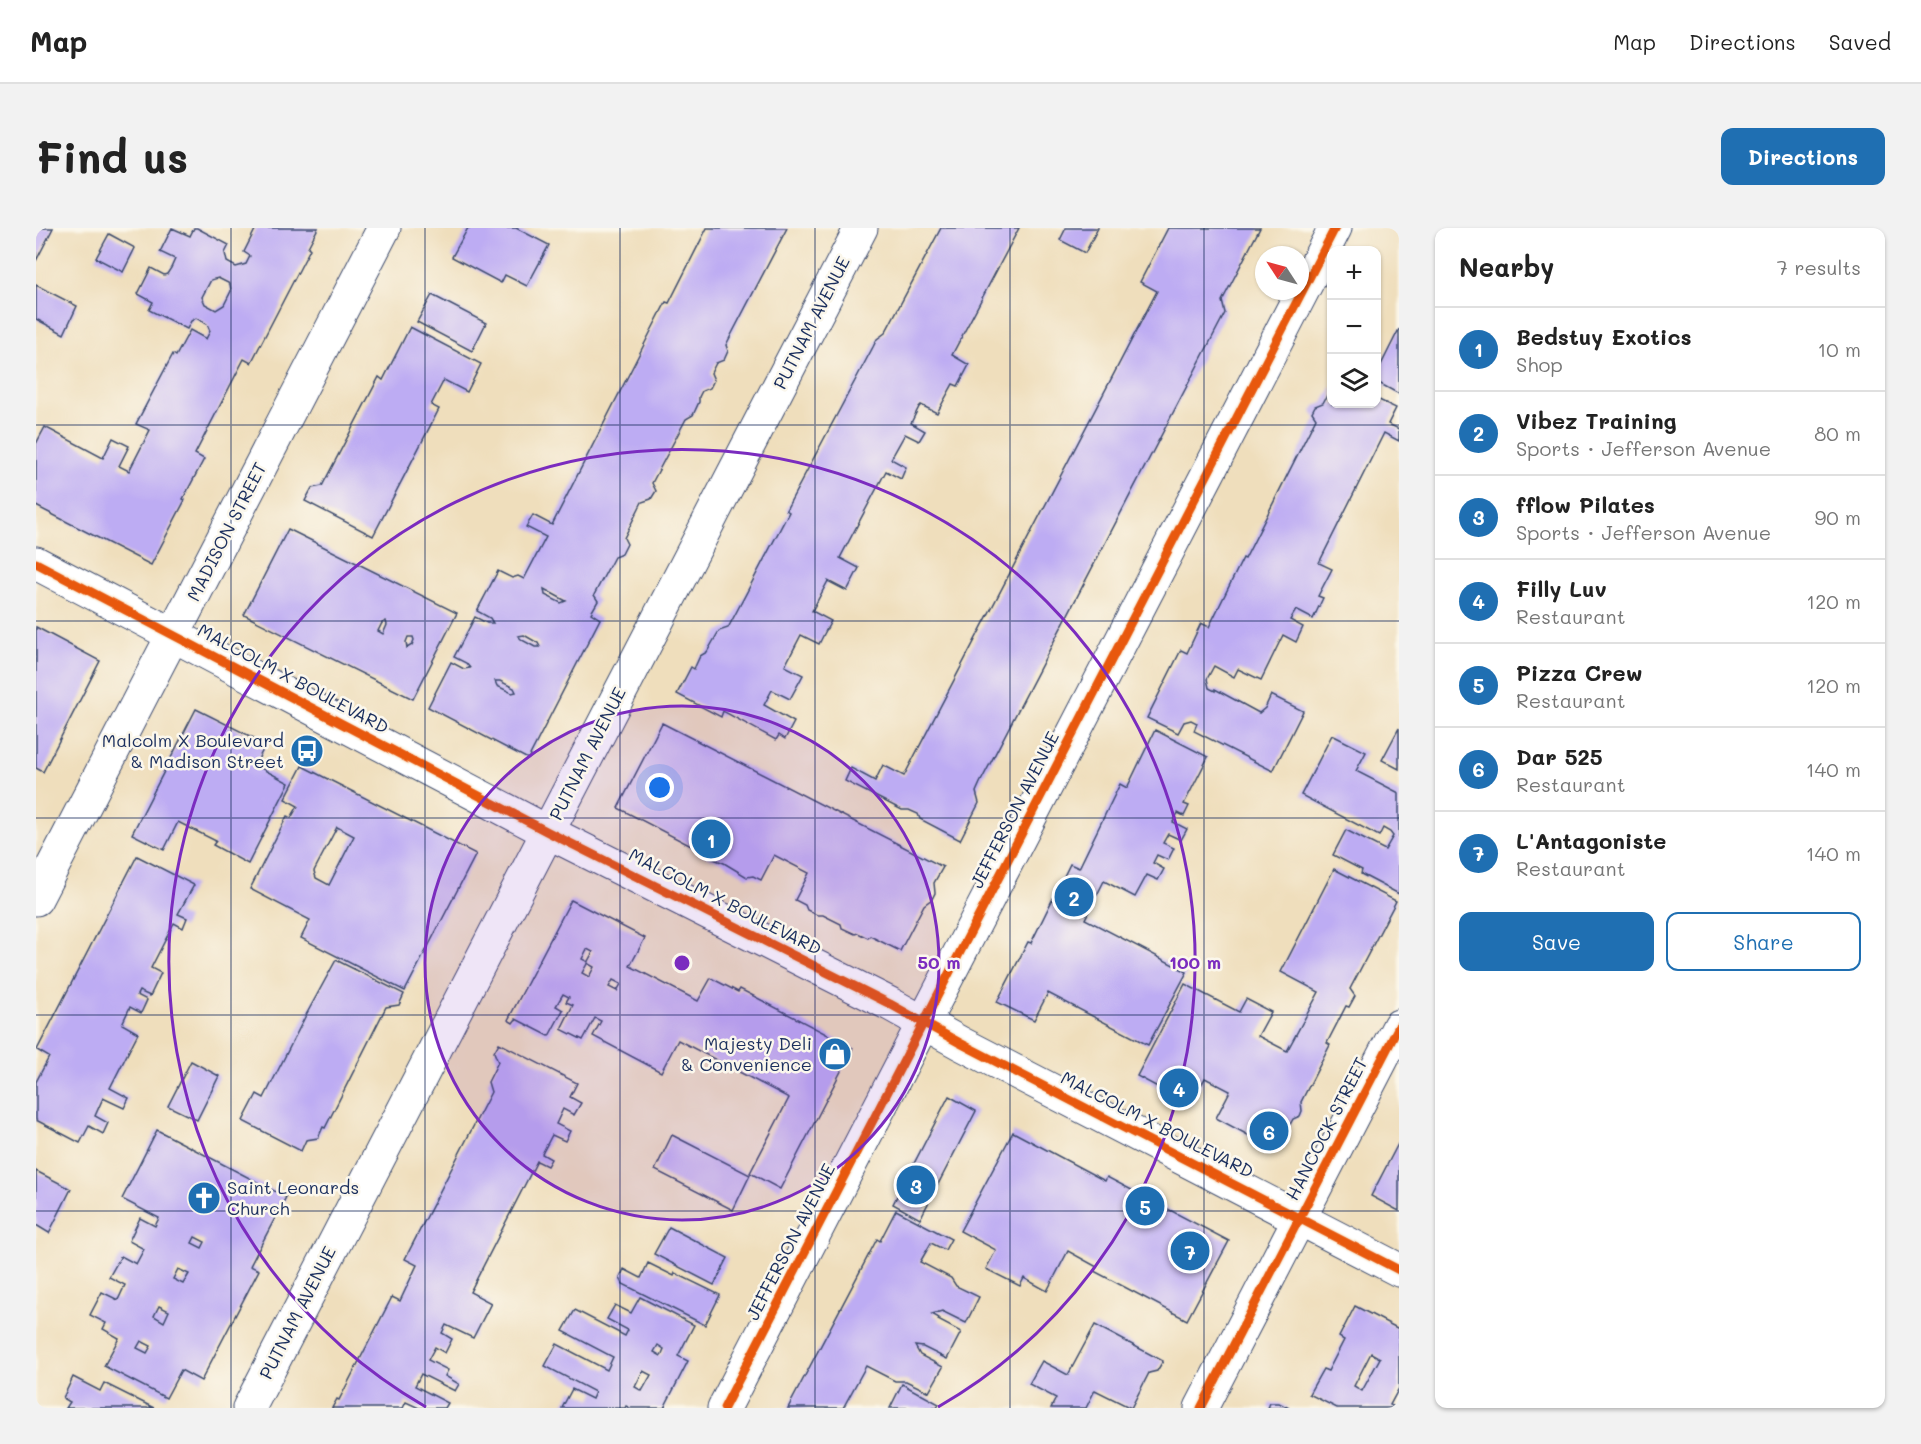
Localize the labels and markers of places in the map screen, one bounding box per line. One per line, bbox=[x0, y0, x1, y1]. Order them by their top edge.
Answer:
place label: Malcolm X Boulevard & Madison Street bbox=[102, 728, 284, 773]
bus stop icon: Malcolm X Boulevard & Madison Street bbox=[289, 733, 325, 769]
pin: 1 bbox=[692, 816, 730, 862]
pin: 2 bbox=[1054, 874, 1094, 920]
centre of rings bbox=[672, 953, 692, 973]
place label: Majesty Deli & Convenience bbox=[681, 1031, 812, 1076]
shop icon: Majesty Deli & Convenience bbox=[817, 1036, 853, 1072]
pin: 4 bbox=[1160, 1066, 1198, 1110]
pin: 6 bbox=[1250, 1108, 1288, 1154]
pin: 3 bbox=[896, 1162, 936, 1208]
place label: Saint Leonards Church bbox=[227, 1175, 359, 1220]
church icon: Saint Leonards Church bbox=[186, 1180, 222, 1216]
pin: 5 bbox=[1126, 1184, 1164, 1228]
pin: 7 bbox=[1170, 1228, 1210, 1274]

